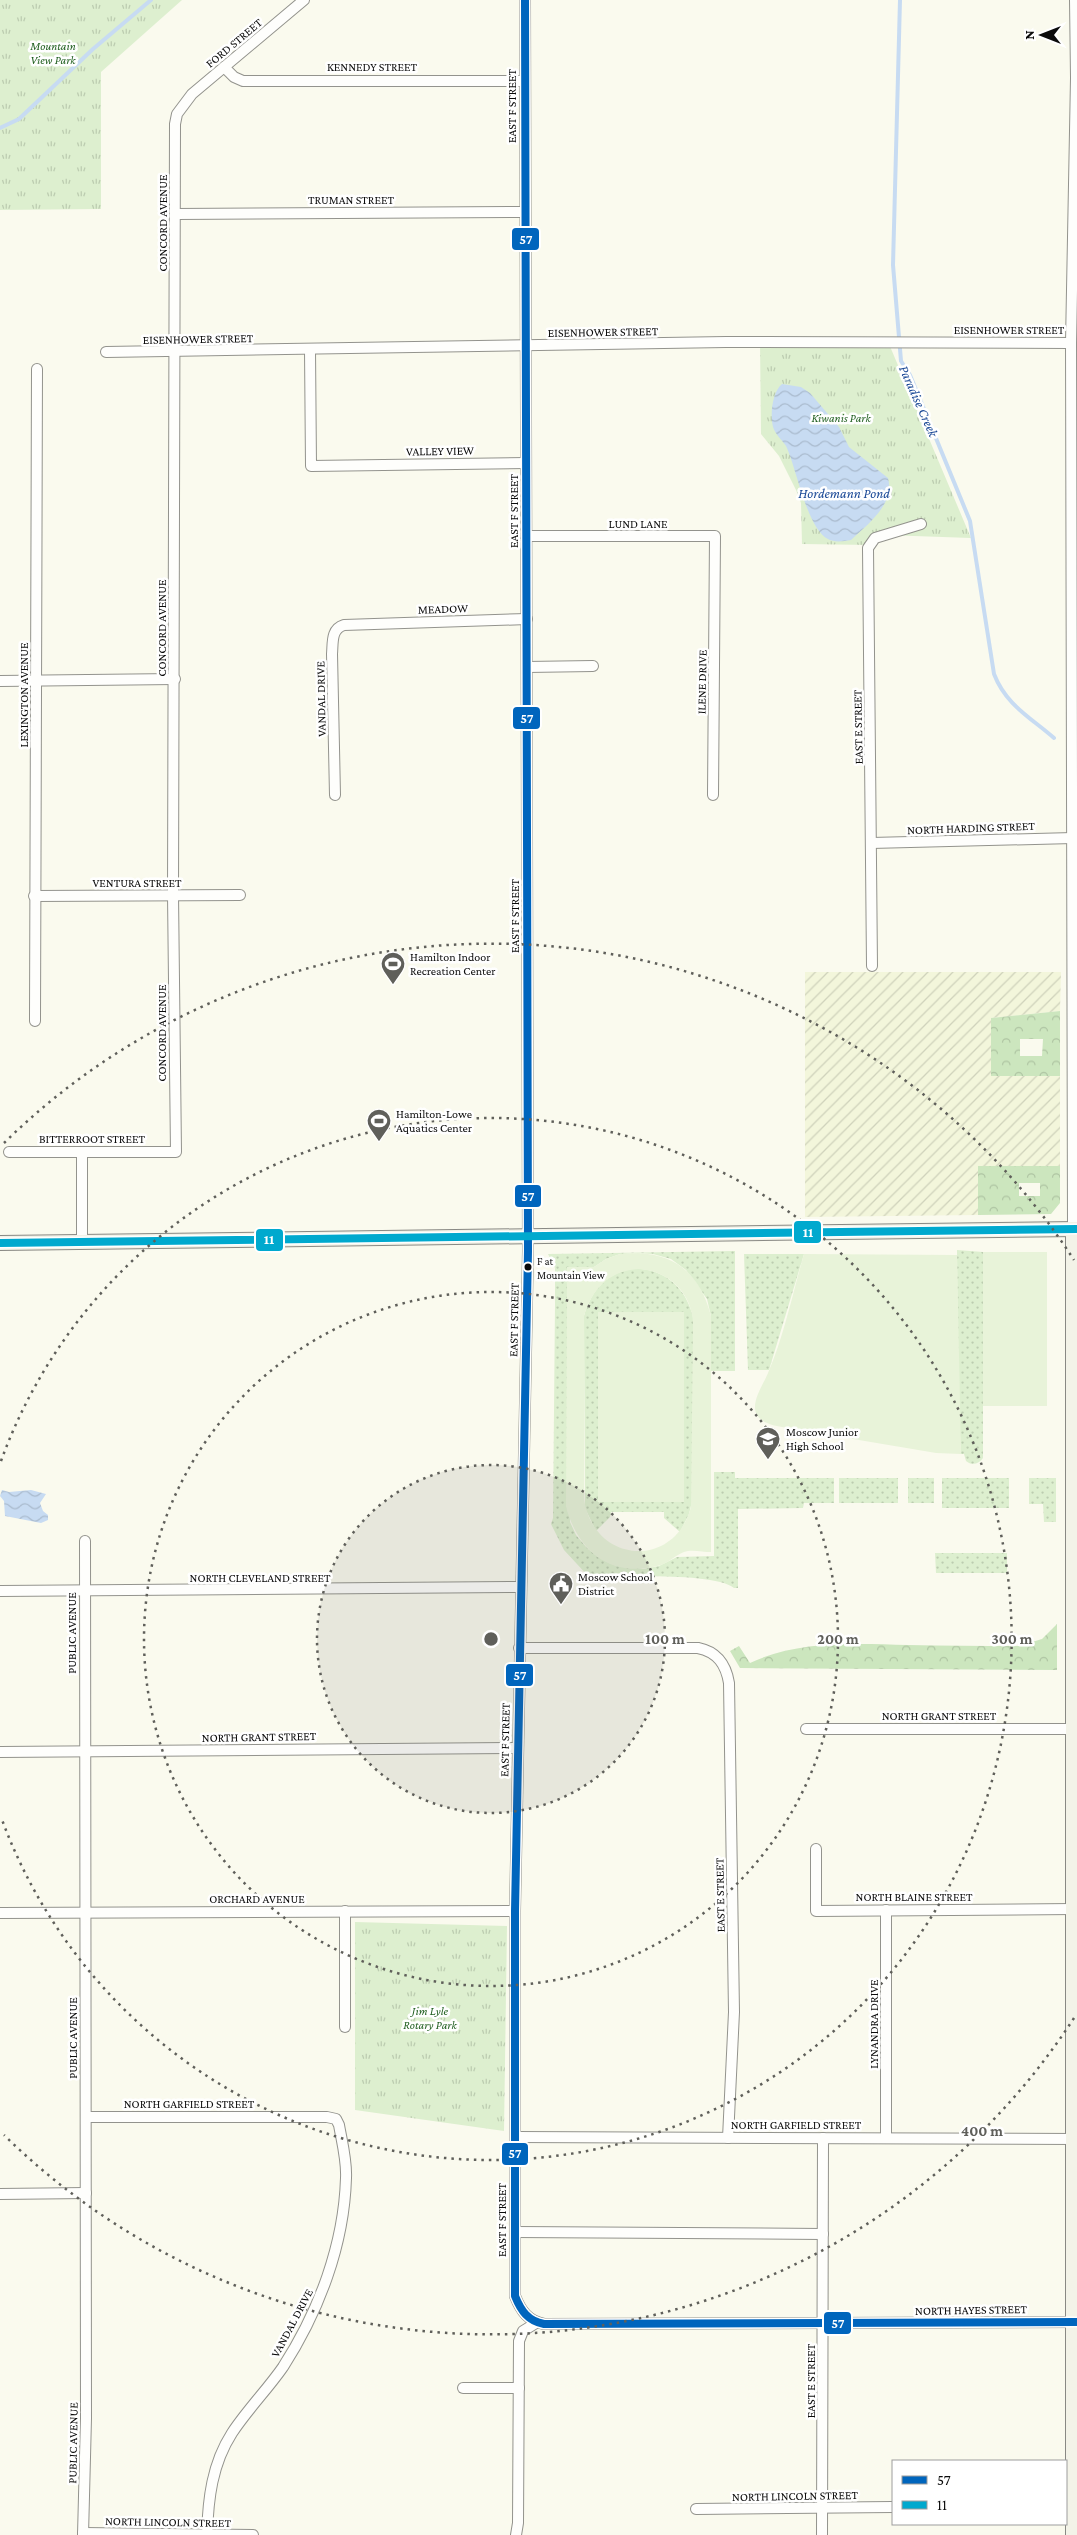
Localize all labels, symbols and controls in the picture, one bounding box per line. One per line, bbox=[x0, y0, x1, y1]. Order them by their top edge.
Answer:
north arrow bbox=[1017, 10, 1067, 60]
street label: FORD STREET bbox=[203, 15, 265, 71]
text: N bbox=[1021, 30, 1037, 40]
park label: Mountain View Park bbox=[29, 39, 76, 67]
street label: KENNEDY STREET bbox=[327, 60, 418, 74]
street label: EAST F STREET bbox=[505, 68, 519, 143]
street label: CONCORD AVENUE bbox=[156, 174, 170, 272]
street label: TRUMAN STREET bbox=[308, 193, 394, 207]
line badge: 57 bbox=[511, 227, 540, 251]
text: 57 bbox=[519, 231, 533, 247]
street label: EISENHOWER STREET bbox=[954, 323, 1065, 337]
street label: EISENHOWER STREET bbox=[548, 324, 659, 340]
street label: EISENHOWER STREET bbox=[143, 331, 254, 347]
water label: Paradise Creek bbox=[896, 363, 942, 440]
park label: Kiwanis Park bbox=[811, 411, 871, 425]
street label: VALLEY VIEW bbox=[406, 443, 474, 459]
street label: EAST F STREET bbox=[507, 473, 521, 548]
water label: Hordemann Pond bbox=[798, 485, 890, 501]
street label: LUND LANE bbox=[608, 517, 668, 531]
street label: CONCORD AVENUE bbox=[155, 579, 169, 677]
street label: MEADOW bbox=[418, 601, 468, 617]
street label: LEXINGTON AVENUE bbox=[17, 642, 31, 748]
street label: ILENE DRIVE bbox=[694, 649, 710, 714]
street label: VANDAL DRIVE bbox=[313, 661, 329, 737]
street label: EAST E STREET bbox=[850, 689, 866, 764]
line badge: 57 bbox=[512, 706, 541, 730]
text: 57 bbox=[520, 710, 534, 726]
street label: NORTH HARDING STREET bbox=[907, 819, 1036, 837]
street label: VENTURA STREET bbox=[92, 876, 182, 890]
street label: EAST F STREET bbox=[508, 878, 522, 953]
place label: Hamilton Indoor Recreation Center bbox=[410, 950, 496, 978]
sports icon: Hamilton Indoor Recreation Center bbox=[380, 951, 406, 985]
street label: CONCORD AVENUE bbox=[155, 984, 169, 1082]
place label: Hamilton-Lowe Aquatics Center bbox=[396, 1107, 473, 1135]
sports icon: Hamilton-Lowe Aquatics Center bbox=[366, 1108, 392, 1142]
street label: BITTERROOT STREET bbox=[39, 1132, 145, 1146]
line badge: 57 bbox=[514, 1184, 542, 1208]
text: 57 bbox=[521, 1188, 535, 1204]
line badge: 11 bbox=[793, 1220, 822, 1244]
text: 11 bbox=[803, 1224, 813, 1240]
line badge: 11 bbox=[255, 1228, 284, 1252]
text: 11 bbox=[264, 1231, 274, 1247]
place label: F at Mountain View bbox=[537, 1255, 606, 1281]
marker: F at Mountain View bbox=[523, 1262, 533, 1272]
street label: EAST F STREET bbox=[506, 1282, 522, 1357]
place label: Moscow Junior High School bbox=[786, 1425, 859, 1453]
school or university icon: Moscow Junior High School bbox=[755, 1426, 781, 1460]
place label: Moscow School District bbox=[578, 1570, 653, 1598]
street label: NORTH CLEVELAND STREET bbox=[190, 1571, 331, 1585]
public building icon: Moscow School District bbox=[548, 1571, 574, 1605]
street label: PUBLIC AVENUE bbox=[65, 1592, 79, 1674]
centre of rings bbox=[482, 1630, 500, 1648]
text: 100 m bbox=[645, 1631, 685, 1647]
text: 200 m bbox=[817, 1631, 859, 1647]
text: 300 m bbox=[991, 1631, 1033, 1647]
line badge: 57 bbox=[505, 1663, 534, 1687]
text: 57 bbox=[513, 1667, 527, 1683]
street label: EAST F STREET bbox=[497, 1702, 513, 1777]
street label: NORTH GRANT STREET bbox=[882, 1709, 997, 1723]
street label: NORTH GRANT STREET bbox=[202, 1729, 317, 1745]
street label: EAST E STREET bbox=[712, 1857, 728, 1932]
street label: NORTH BLAINE STREET bbox=[856, 1890, 973, 1904]
street label: ORCHARD AVENUE bbox=[209, 1892, 305, 1906]
street label: LYNANDRA DRIVE bbox=[867, 1979, 881, 2069]
street label: PUBLIC AVENUE bbox=[66, 1997, 80, 2079]
park label: Jim Lyle Rotary Park bbox=[403, 2004, 457, 2032]
street label: NORTH GARFIELD STREET bbox=[124, 2097, 255, 2111]
street label: NORTH GARFIELD STREET bbox=[731, 2118, 862, 2132]
text: 400 m bbox=[961, 2123, 1003, 2139]
line badge: 57 bbox=[501, 2142, 529, 2166]
text: 57 bbox=[508, 2145, 522, 2161]
street label: EAST F STREET bbox=[495, 2182, 509, 2257]
street label: VANDAL DRIVE bbox=[268, 2286, 316, 2360]
street label: NORTH HAYES STREET bbox=[915, 2302, 1028, 2318]
line badge: 57 bbox=[823, 2311, 852, 2335]
text: 57 bbox=[831, 2315, 845, 2331]
street label: EAST E STREET bbox=[804, 2343, 818, 2418]
street label: PUBLIC AVENUE bbox=[65, 2402, 81, 2484]
legend bbox=[892, 2460, 1067, 2525]
text: 57 bbox=[937, 2472, 951, 2488]
street label: NORTH LINCOLN STREET bbox=[732, 2488, 859, 2504]
text: 11 bbox=[937, 2497, 947, 2513]
street label: NORTH LINCOLN STREET bbox=[105, 2514, 232, 2530]

